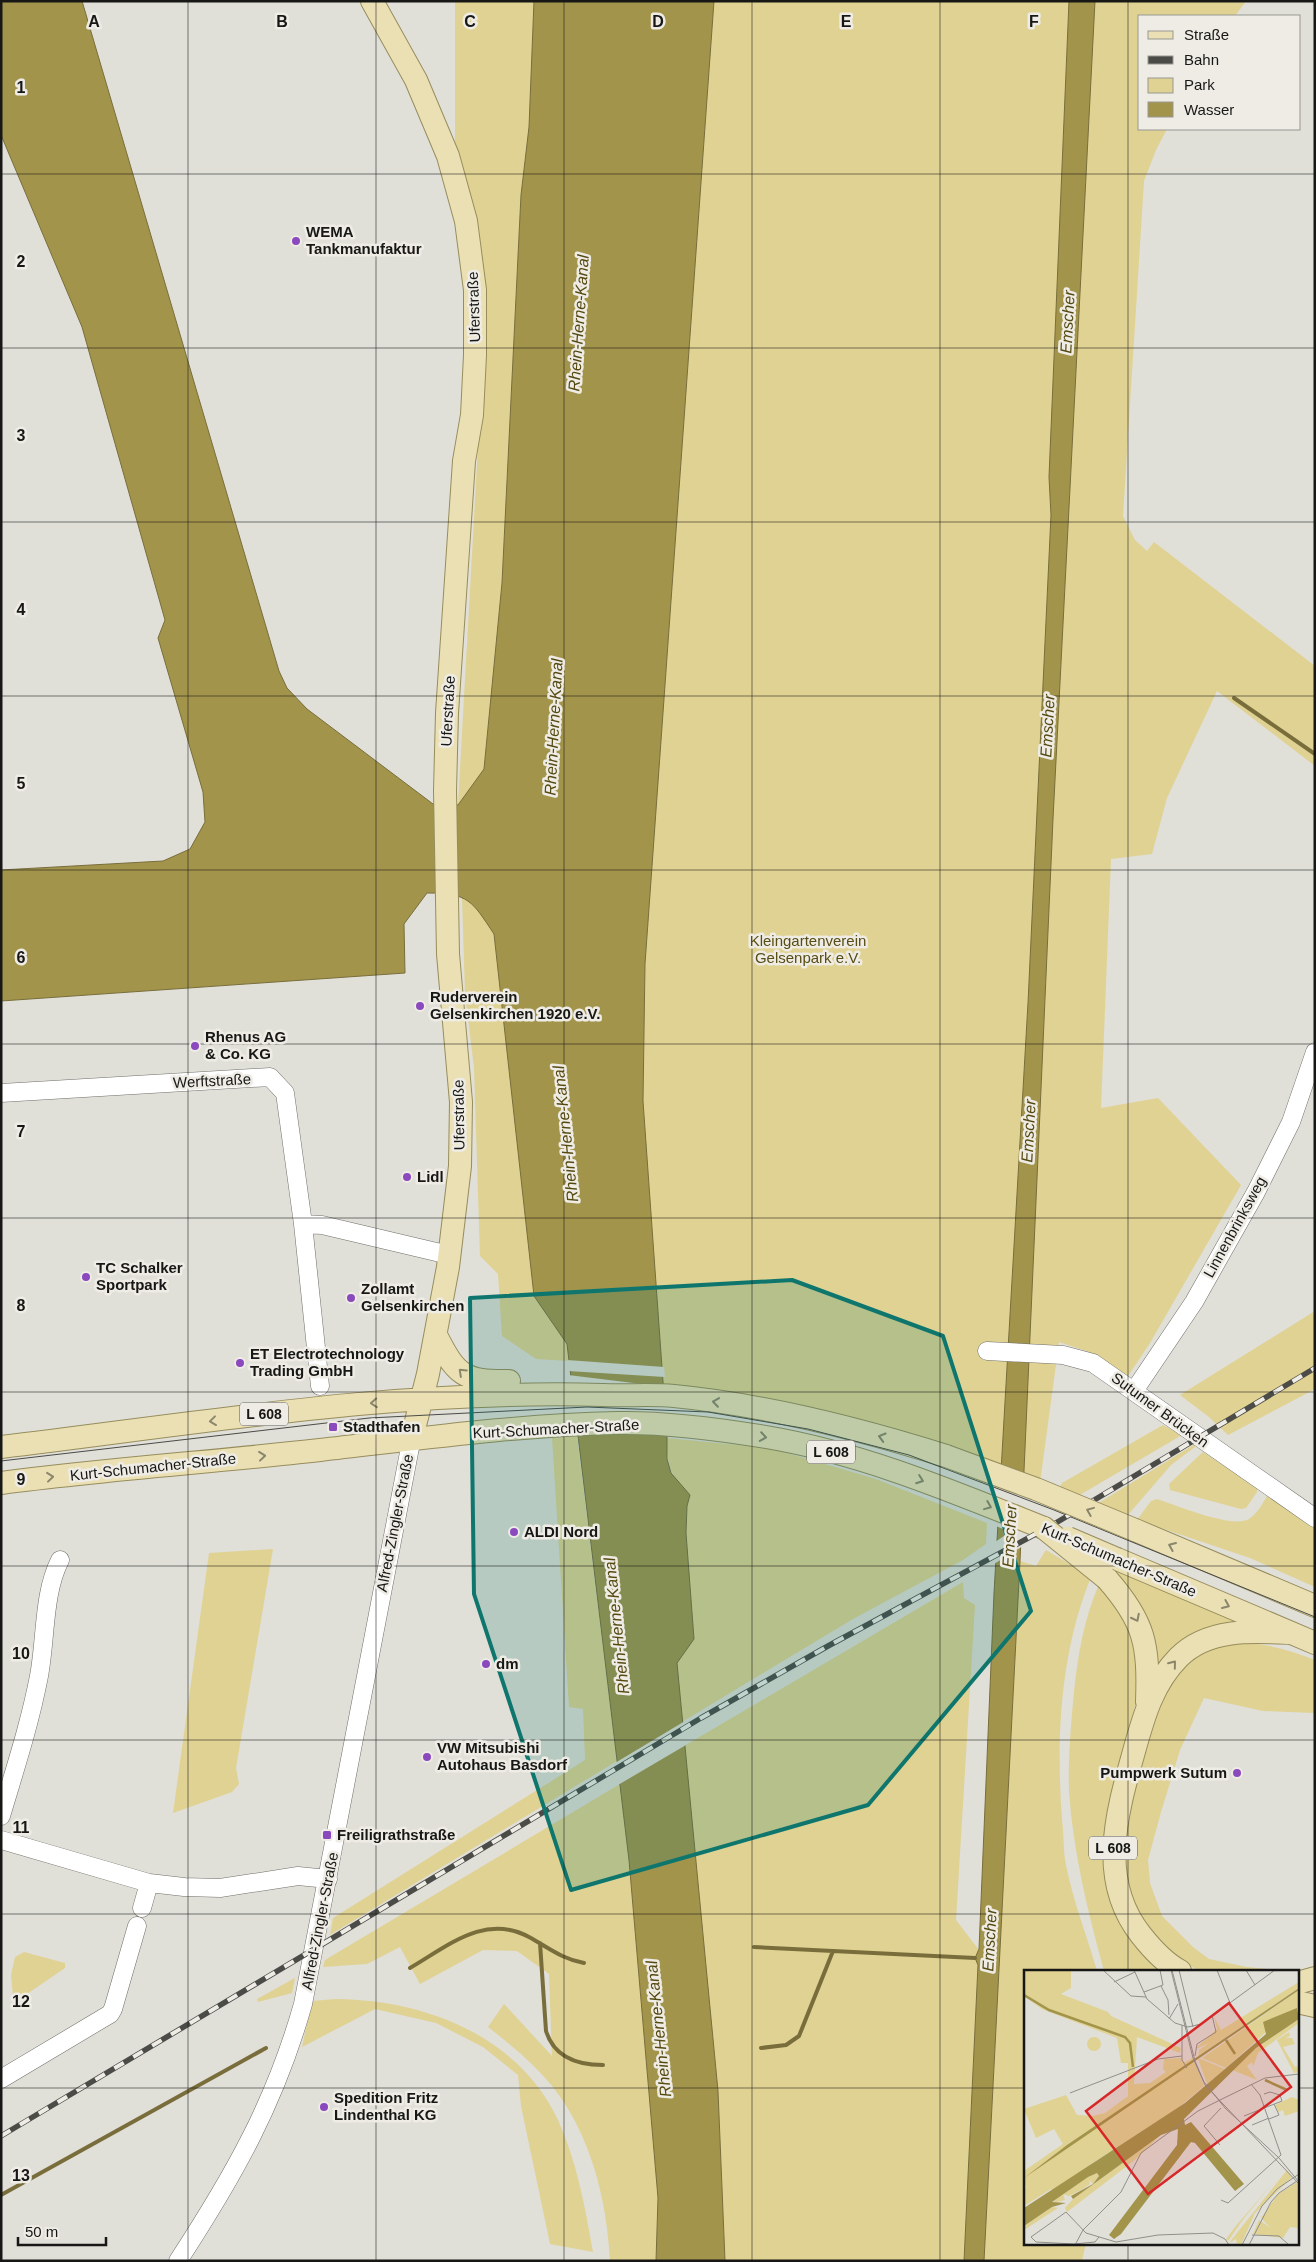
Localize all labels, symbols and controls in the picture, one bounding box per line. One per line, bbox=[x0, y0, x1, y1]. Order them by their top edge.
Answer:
text: A bbox=[88, 13, 100, 30]
text: B bbox=[276, 13, 288, 30]
text: C bbox=[464, 13, 476, 30]
text: D bbox=[652, 13, 664, 30]
text: E bbox=[841, 13, 852, 30]
text: F bbox=[1029, 13, 1039, 30]
legend bbox=[1138, 15, 1301, 130]
text: Straße bbox=[1184, 26, 1229, 43]
text: Bahn bbox=[1184, 51, 1219, 68]
text: Park bbox=[1184, 76, 1215, 93]
text: 1 bbox=[17, 79, 26, 96]
text: Wasser bbox=[1184, 101, 1234, 118]
place label: WEMA Tankmanufaktur bbox=[306, 223, 422, 257]
marker: WEMA Tankmanufaktur bbox=[290, 235, 302, 247]
text: 2 bbox=[17, 253, 26, 270]
water label: Rhein-Herne-Kanal bbox=[565, 254, 592, 392]
street label: Uferstraße bbox=[464, 271, 483, 343]
water label: Emscher bbox=[1057, 289, 1078, 354]
text: 3 bbox=[17, 427, 26, 444]
text: 4 bbox=[17, 601, 26, 618]
water label: Rhein-Herne-Kanal bbox=[541, 658, 566, 796]
street label: Uferstraße bbox=[437, 675, 458, 747]
water label: Emscher bbox=[1037, 693, 1058, 758]
text: 5 bbox=[17, 775, 26, 792]
park label: Kleingartenverein Gelsenpark e.V. bbox=[750, 932, 866, 966]
text: 6 bbox=[17, 949, 26, 966]
place label: Ruderverein Gelsenkirchen 1920 e.V. bbox=[430, 988, 600, 1022]
marker: Ruderverein Gelsenkirchen 1920 e.V. bbox=[414, 1000, 426, 1012]
place label: Rhenus AG & Co. KG bbox=[205, 1028, 286, 1062]
marker: Rhenus AG & Co. KG bbox=[189, 1040, 201, 1052]
water label: Rhein-Herne-Kanal bbox=[550, 1065, 581, 1203]
street label: Werftstraße bbox=[173, 1070, 251, 1091]
street label: Uferstraße bbox=[449, 1079, 468, 1151]
water label: Emscher bbox=[1018, 1098, 1039, 1163]
text: 7 bbox=[17, 1123, 26, 1140]
place label: Lidl bbox=[417, 1168, 444, 1185]
marker: Lidl bbox=[401, 1171, 413, 1183]
street label: Linnenbrinksweg bbox=[1200, 1173, 1269, 1280]
place label: TC Schalker Sportpark bbox=[96, 1259, 183, 1293]
marker: TC Schalker Sportpark bbox=[80, 1271, 92, 1283]
place label: Zollamt Gelsenkirchen bbox=[361, 1280, 464, 1314]
marker: Zollamt Gelsenkirchen bbox=[345, 1292, 357, 1304]
text: 8 bbox=[17, 1297, 26, 1314]
place label: ET Electrotechnology Trading GmbH bbox=[250, 1345, 405, 1379]
marker: ET Electrotechnology Trading GmbH bbox=[234, 1357, 246, 1369]
one-way arrow bbox=[458, 1369, 467, 1378]
street label: Sutumer Brücken bbox=[1108, 1369, 1212, 1451]
one-way arrow bbox=[711, 1397, 720, 1407]
one-way arrow bbox=[370, 1398, 378, 1409]
road number: L 608 bbox=[240, 1402, 288, 1426]
one-way arrow bbox=[209, 1415, 217, 1426]
street label: Kurt-Schumacher-Straße bbox=[472, 1416, 640, 1441]
place label: Stadthafen bbox=[343, 1418, 421, 1435]
marker: Stadthafen bbox=[327, 1421, 339, 1433]
one-way arrow bbox=[759, 1431, 767, 1442]
one-way arrow bbox=[879, 1432, 887, 1442]
road number: L 608 bbox=[807, 1440, 855, 1464]
street label: Kurt-Schumacher-Straße bbox=[69, 1449, 237, 1484]
one-way arrow bbox=[258, 1451, 266, 1462]
street label: Alfred-Zingler-Straße bbox=[373, 1453, 416, 1593]
text: 9 bbox=[17, 1471, 26, 1488]
one-way arrow bbox=[46, 1472, 54, 1483]
one-way arrow bbox=[915, 1474, 923, 1484]
one-way arrow bbox=[984, 1500, 992, 1510]
water label: Emscher bbox=[999, 1503, 1020, 1568]
one-way arrow bbox=[1086, 1507, 1095, 1518]
street label: Kurt-Schumacher-Straße bbox=[1039, 1519, 1199, 1600]
place label: ALDI Nord bbox=[524, 1523, 598, 1540]
marker: ALDI Nord bbox=[508, 1526, 520, 1538]
one-way arrow bbox=[1168, 1541, 1177, 1552]
water label: Rhein-Herne-Kanal bbox=[601, 1557, 632, 1695]
one-way arrow bbox=[1221, 1599, 1230, 1610]
one-way arrow bbox=[1130, 1612, 1140, 1621]
text: 10 bbox=[12, 1645, 30, 1662]
place label: dm bbox=[496, 1655, 519, 1672]
marker: dm bbox=[480, 1658, 492, 1670]
one-way arrow bbox=[1168, 1661, 1176, 1670]
place label: VW Mitsubishi Autohaus Basdorf bbox=[437, 1739, 568, 1773]
marker: VW Mitsubishi Autohaus Basdorf bbox=[421, 1751, 433, 1763]
place label: Pumpwerk Sutum bbox=[1100, 1764, 1227, 1781]
marker: Pumpwerk Sutum bbox=[1231, 1767, 1243, 1779]
text: 11 bbox=[13, 1819, 30, 1836]
place label: Freiligrathstraße bbox=[337, 1826, 455, 1843]
marker: Freiligrathstraße bbox=[321, 1829, 333, 1841]
road number: L 608 bbox=[1089, 1836, 1137, 1860]
street label: Alfred-Zingler-Straße bbox=[298, 1851, 341, 1991]
water label: Emscher bbox=[979, 1907, 1000, 1972]
water label: Rhein-Herne-Kanal bbox=[643, 1960, 674, 2098]
inset map bbox=[1024, 1970, 1298, 2244]
text: 12 bbox=[12, 1993, 30, 2010]
place label: Spedition Fritz Lindenthal KG bbox=[334, 2089, 438, 2123]
marker: Spedition Fritz Lindenthal KG bbox=[318, 2101, 330, 2113]
text: 13 bbox=[12, 2167, 30, 2184]
scale bar bbox=[18, 2214, 105, 2246]
text: 50 m bbox=[25, 2223, 58, 2240]

